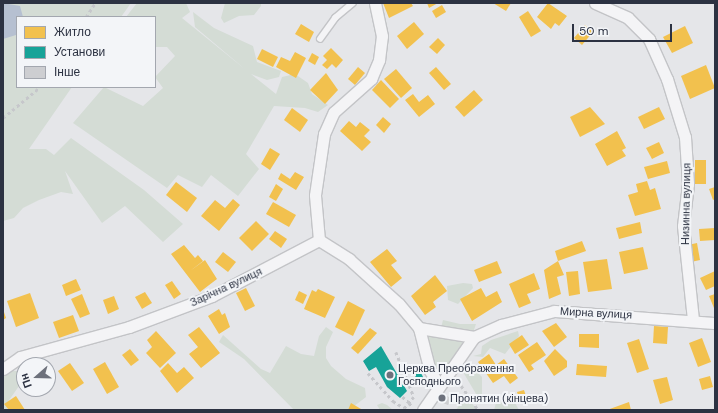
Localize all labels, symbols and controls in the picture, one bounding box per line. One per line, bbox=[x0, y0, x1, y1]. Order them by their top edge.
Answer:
legend bbox=[16, 16, 156, 88]
scale bar bbox=[574, 16, 674, 42]
text: 50 m bbox=[579, 23, 608, 39]
text: Житло bbox=[54, 24, 91, 40]
text: Установи bbox=[54, 44, 105, 60]
text: Інше bbox=[54, 64, 80, 80]
street label: Низинна вулиця bbox=[679, 163, 693, 245]
street label: Зарічна вулиця bbox=[188, 265, 264, 309]
street label: Мирна вулиця bbox=[560, 305, 632, 321]
north arrow bbox=[16, 357, 56, 397]
place label: Церква Преображення Господнього bbox=[398, 362, 514, 388]
marker: Церква Преображення Господнього bbox=[385, 370, 395, 380]
text: Пн bbox=[17, 372, 35, 390]
place label: Пронятин (кінцева) bbox=[450, 391, 548, 405]
marker: Пронятин (кінцева) bbox=[437, 393, 447, 403]

